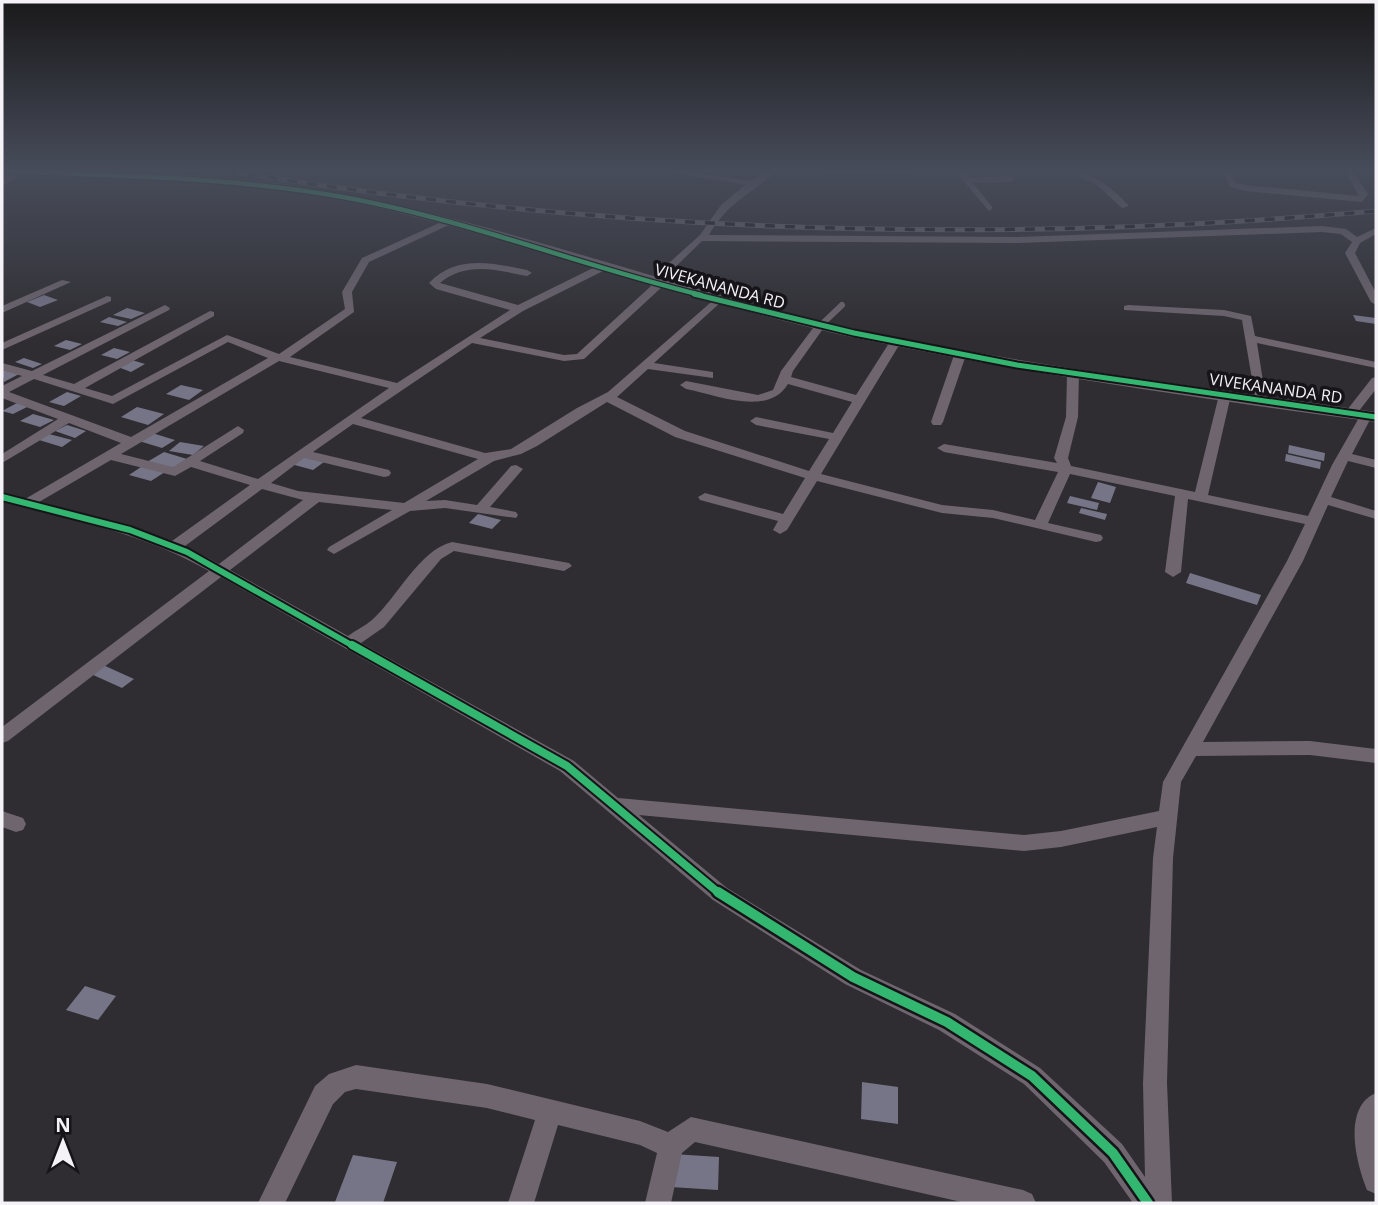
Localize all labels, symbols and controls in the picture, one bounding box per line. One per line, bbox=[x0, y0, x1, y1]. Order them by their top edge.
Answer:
street label: VIVEKANANDA RD bbox=[652, 258, 788, 314]
street label: VIVEKANANDA RD bbox=[1208, 368, 1344, 408]
north arrow bbox=[28, 1107, 98, 1177]
text: N bbox=[55, 1112, 71, 1138]

